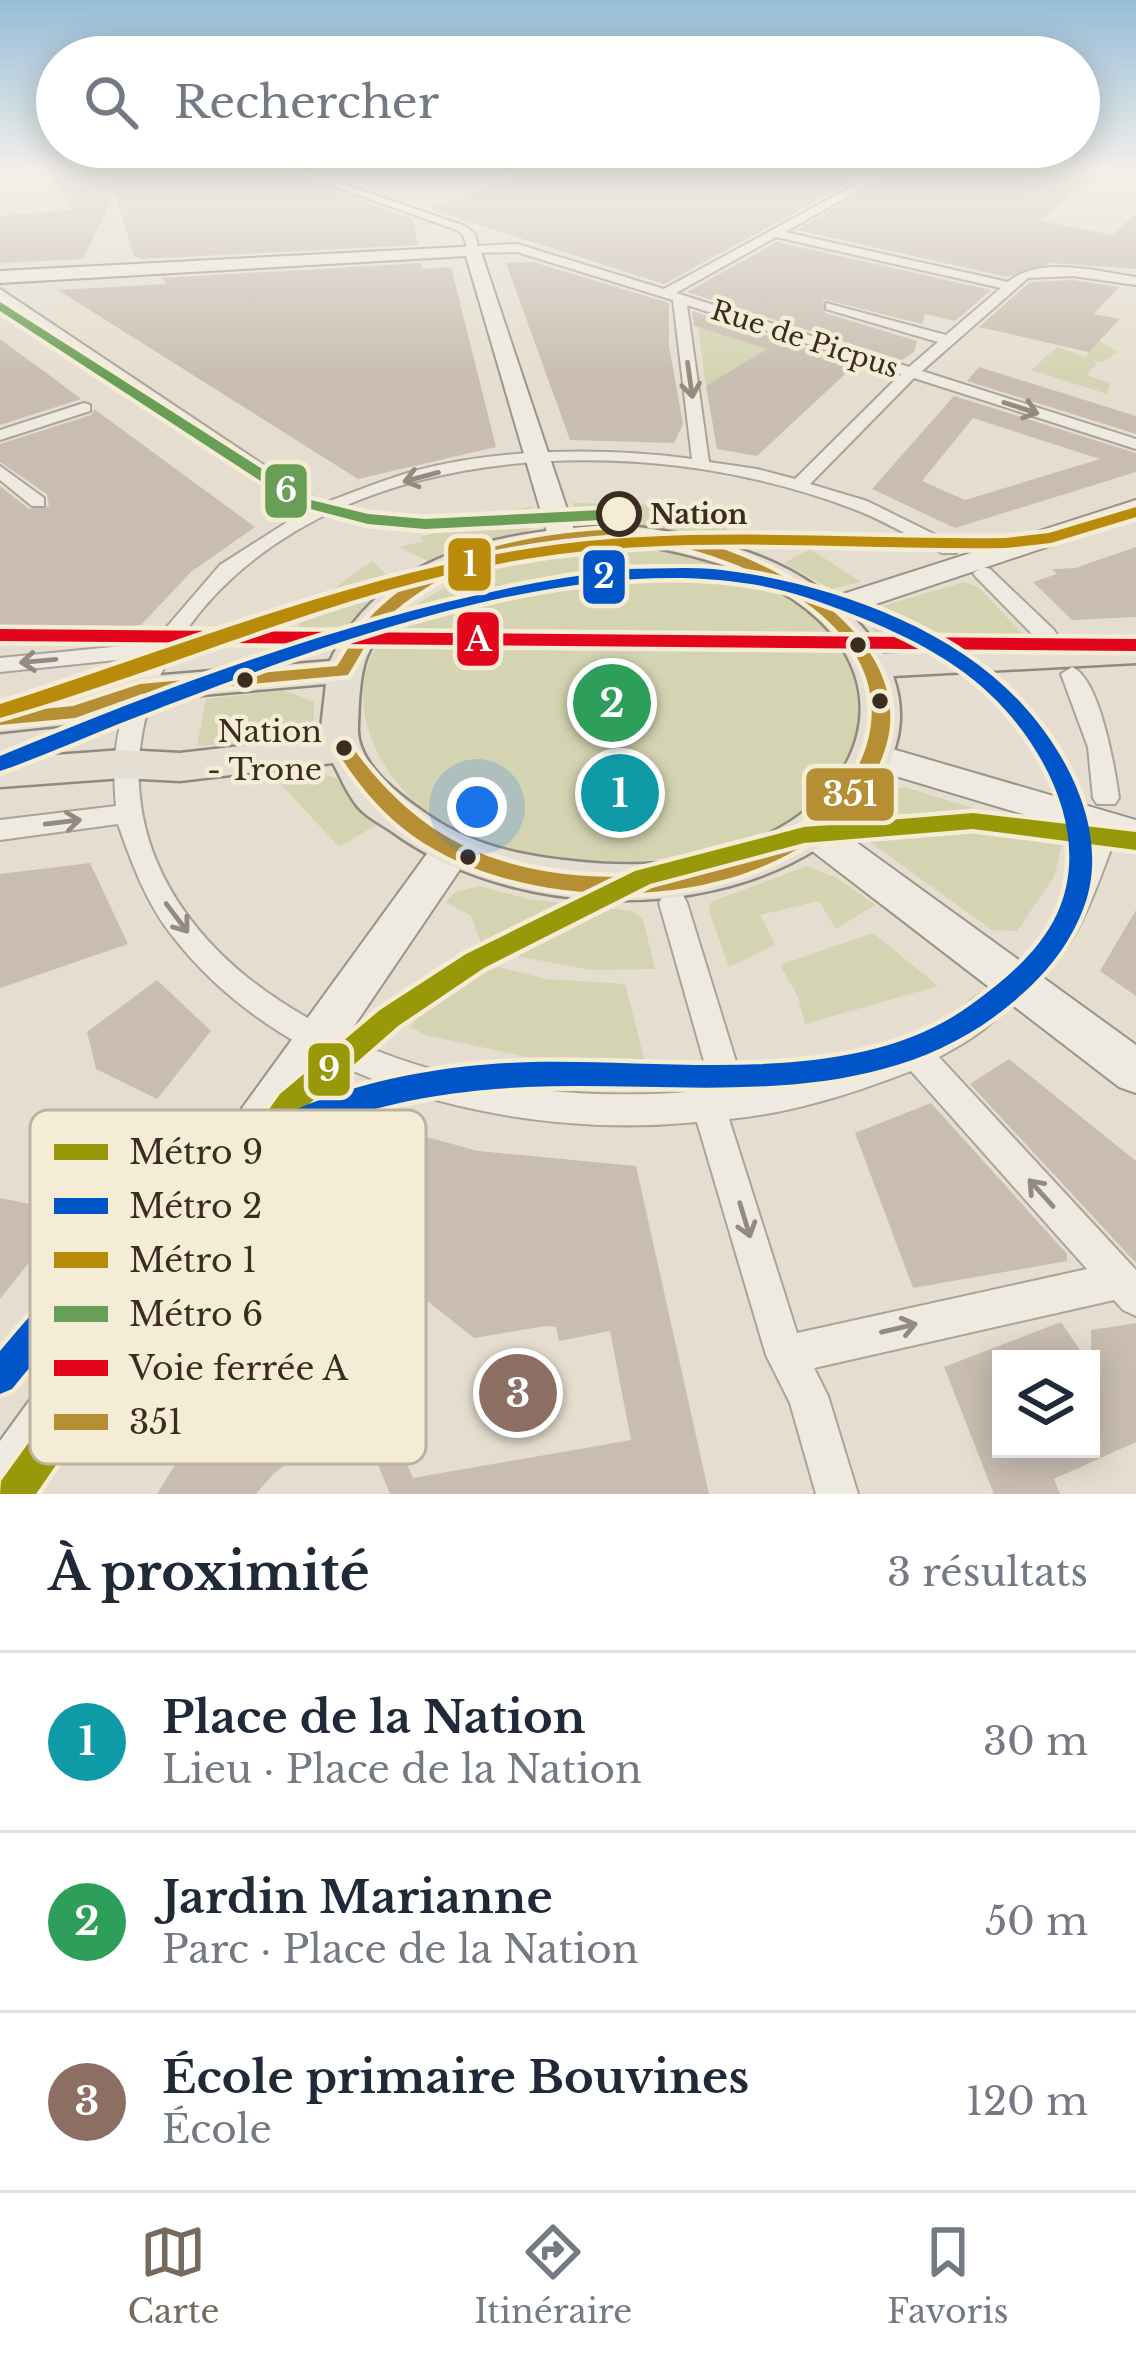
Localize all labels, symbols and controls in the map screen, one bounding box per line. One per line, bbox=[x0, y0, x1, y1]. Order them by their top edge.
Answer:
search box bbox=[36, 36, 1100, 168]
icon: search bbox=[78, 69, 144, 135]
text: Rechercher bbox=[174, 74, 439, 130]
street label: Rue de Picpus bbox=[707, 293, 903, 385]
one-way arrow bbox=[679, 360, 702, 399]
one-way arrow bbox=[1001, 398, 1039, 420]
line badge: 6 bbox=[263, 462, 309, 520]
one-way arrow bbox=[403, 467, 441, 489]
text: 6 bbox=[275, 470, 297, 511]
marker: Nation bbox=[598, 493, 640, 535]
place label: Nation bbox=[650, 498, 748, 531]
line badge: 1 bbox=[446, 536, 493, 593]
text: 1 bbox=[463, 544, 477, 585]
line badge: 2 bbox=[581, 548, 627, 606]
text: 2 bbox=[593, 556, 615, 597]
line badge: A bbox=[455, 610, 501, 668]
text: A bbox=[464, 619, 493, 660]
unlabelled marker bbox=[847, 634, 869, 656]
one-way arrow bbox=[19, 650, 58, 673]
pin: 2 bbox=[573, 658, 651, 748]
unlabelled marker bbox=[234, 669, 256, 691]
unlabelled marker bbox=[869, 690, 891, 712]
place label: Nation - Trone bbox=[207, 713, 322, 788]
marker: Nation - Trone bbox=[333, 737, 355, 759]
pin: 1 bbox=[581, 748, 659, 838]
line badge: 351 bbox=[804, 766, 896, 823]
text: 351 bbox=[822, 774, 878, 815]
your location bbox=[447, 777, 507, 837]
one-way arrow bbox=[43, 810, 82, 832]
unlabelled marker bbox=[457, 846, 479, 868]
one-way arrow bbox=[164, 901, 190, 934]
line badge: 9 bbox=[306, 1041, 352, 1098]
text: 9 bbox=[318, 1049, 340, 1090]
legend bbox=[30, 1110, 426, 1464]
text: Métro 9 bbox=[129, 1132, 263, 1173]
one-way arrow bbox=[1028, 1179, 1056, 1209]
text: Métro 2 bbox=[129, 1186, 262, 1227]
one-way arrow bbox=[735, 1201, 757, 1239]
text: Métro 1 bbox=[129, 1240, 257, 1281]
text: Métro 6 bbox=[129, 1294, 263, 1335]
one-way arrow bbox=[879, 1316, 917, 1338]
text: Voie ferrée A bbox=[128, 1348, 349, 1389]
pin: 3 bbox=[479, 1348, 557, 1438]
map controls bbox=[992, 1350, 1100, 1458]
button: layers bbox=[992, 1350, 1100, 1458]
text: 351 bbox=[129, 1402, 183, 1443]
text: À proximité bbox=[48, 1541, 370, 1604]
text: 3 résultats bbox=[887, 1548, 1088, 1597]
text: Place de la Nation bbox=[162, 1689, 586, 1745]
text: 1 bbox=[78, 1717, 96, 1766]
text: 30 m bbox=[983, 1717, 1088, 1766]
text: Lieu · Place de la Nation bbox=[162, 1745, 642, 1794]
text: Jardin Marianne bbox=[162, 1869, 553, 1925]
text: 2 bbox=[74, 1897, 100, 1946]
text: 50 m bbox=[985, 1897, 1088, 1946]
text: Parc · Place de la Nation bbox=[162, 1925, 639, 1974]
text: École primaire Bouvines bbox=[162, 2049, 749, 2105]
text: 3 bbox=[75, 2077, 99, 2126]
text: 120 m bbox=[966, 2077, 1088, 2126]
text: École bbox=[162, 2105, 272, 2154]
tab: Carte bbox=[127, 2219, 219, 2332]
tab: Itinéraire bbox=[474, 2219, 632, 2332]
tab: Favoris bbox=[887, 2219, 1009, 2332]

